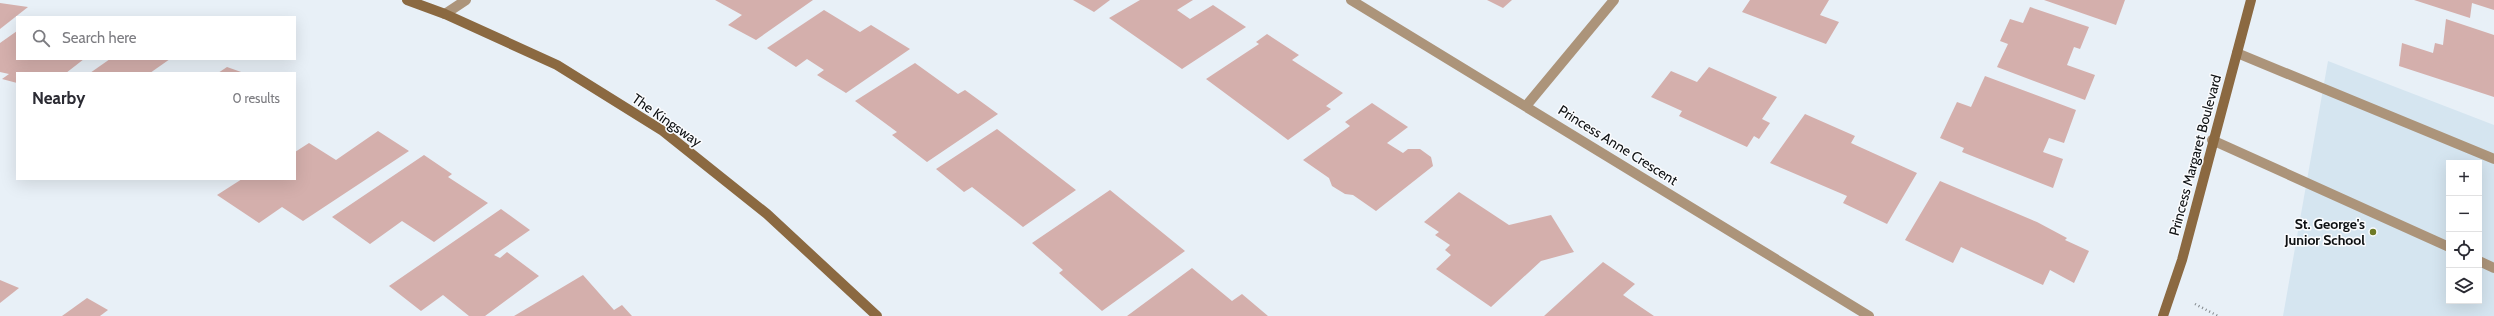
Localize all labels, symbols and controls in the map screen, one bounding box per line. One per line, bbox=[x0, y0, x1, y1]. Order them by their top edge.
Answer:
search box bbox=[16, 16, 296, 60]
icon: search bbox=[30, 27, 52, 49]
text: Search here bbox=[62, 29, 137, 47]
street label: Princess Margaret Boulevard bbox=[2165, 73, 2225, 237]
text: Nearby bbox=[32, 88, 85, 108]
street label: The Kingsway bbox=[629, 89, 705, 151]
text: 0 results bbox=[232, 90, 280, 106]
street label: Princess Anne Crescent bbox=[1555, 101, 1681, 189]
map controls bbox=[2446, 160, 2482, 304]
button: + bbox=[2446, 160, 2482, 196]
button: − bbox=[2446, 196, 2482, 232]
place label: St. George's Junior School bbox=[2284, 215, 2365, 249]
marker: St. George's Junior School bbox=[2368, 227, 2378, 237]
button: locate bbox=[2446, 232, 2482, 268]
button: layers bbox=[2446, 268, 2482, 304]

